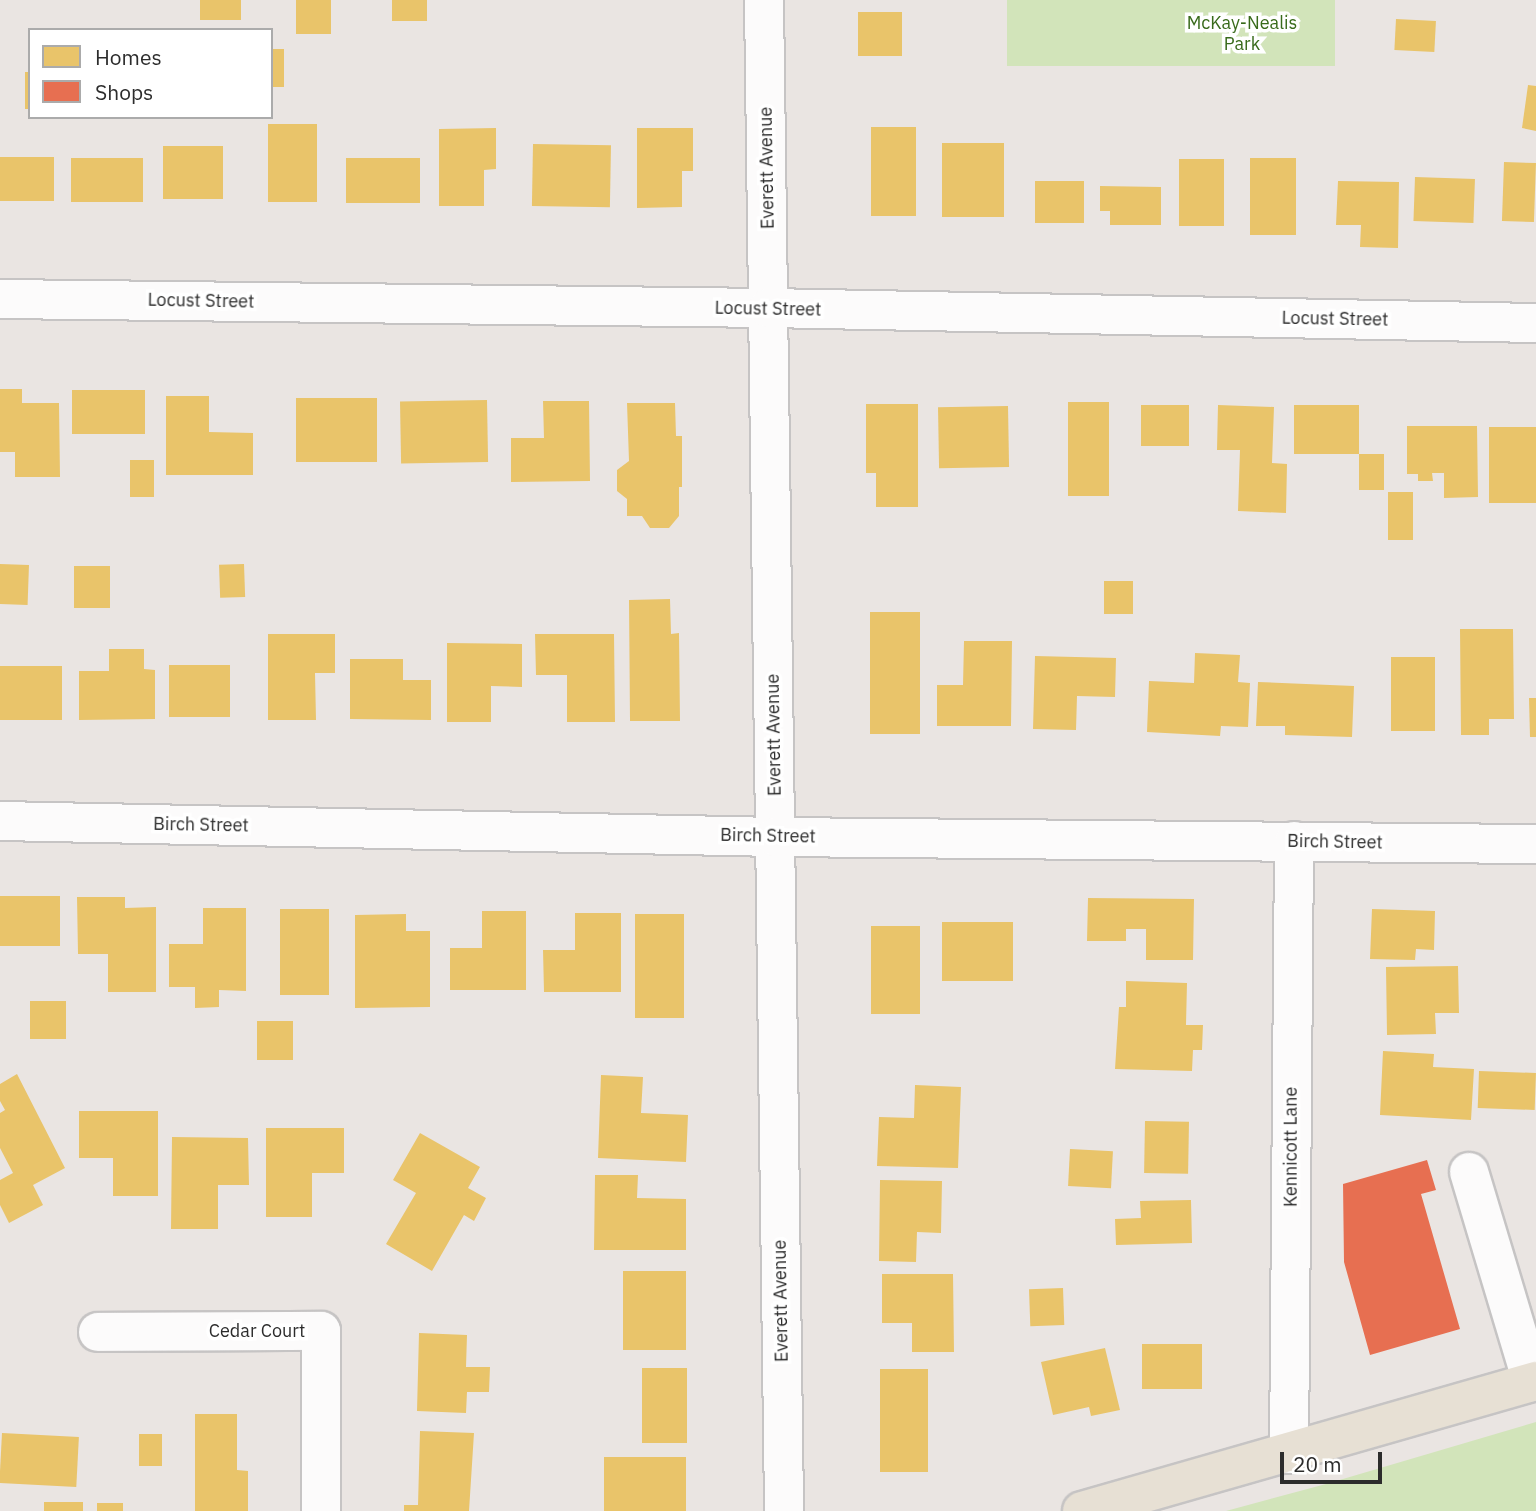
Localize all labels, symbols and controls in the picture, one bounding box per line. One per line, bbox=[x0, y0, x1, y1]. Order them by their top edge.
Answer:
park label: McKay-Nealis Park bbox=[1187, 13, 1297, 56]
legend bbox=[28, 28, 273, 119]
text: Homes bbox=[95, 43, 162, 71]
text: Shops bbox=[95, 78, 153, 106]
street label: Everett Avenue bbox=[755, 107, 779, 229]
street label: Locust Street bbox=[147, 289, 255, 313]
street label: Locust Street bbox=[714, 297, 822, 321]
street label: Locust Street bbox=[1281, 307, 1389, 331]
street label: Everett Avenue bbox=[762, 674, 786, 796]
street label: Birch Street bbox=[153, 813, 249, 837]
street label: Birch Street bbox=[720, 824, 816, 848]
street label: Birch Street bbox=[1287, 830, 1383, 854]
street label: Kennicott Lane bbox=[1280, 1087, 1302, 1207]
street label: Everett Avenue bbox=[769, 1240, 793, 1362]
street label: Cedar Court bbox=[209, 1320, 305, 1342]
scale bar bbox=[1284, 1438, 1386, 1482]
text: 20 m bbox=[1293, 1450, 1342, 1478]

